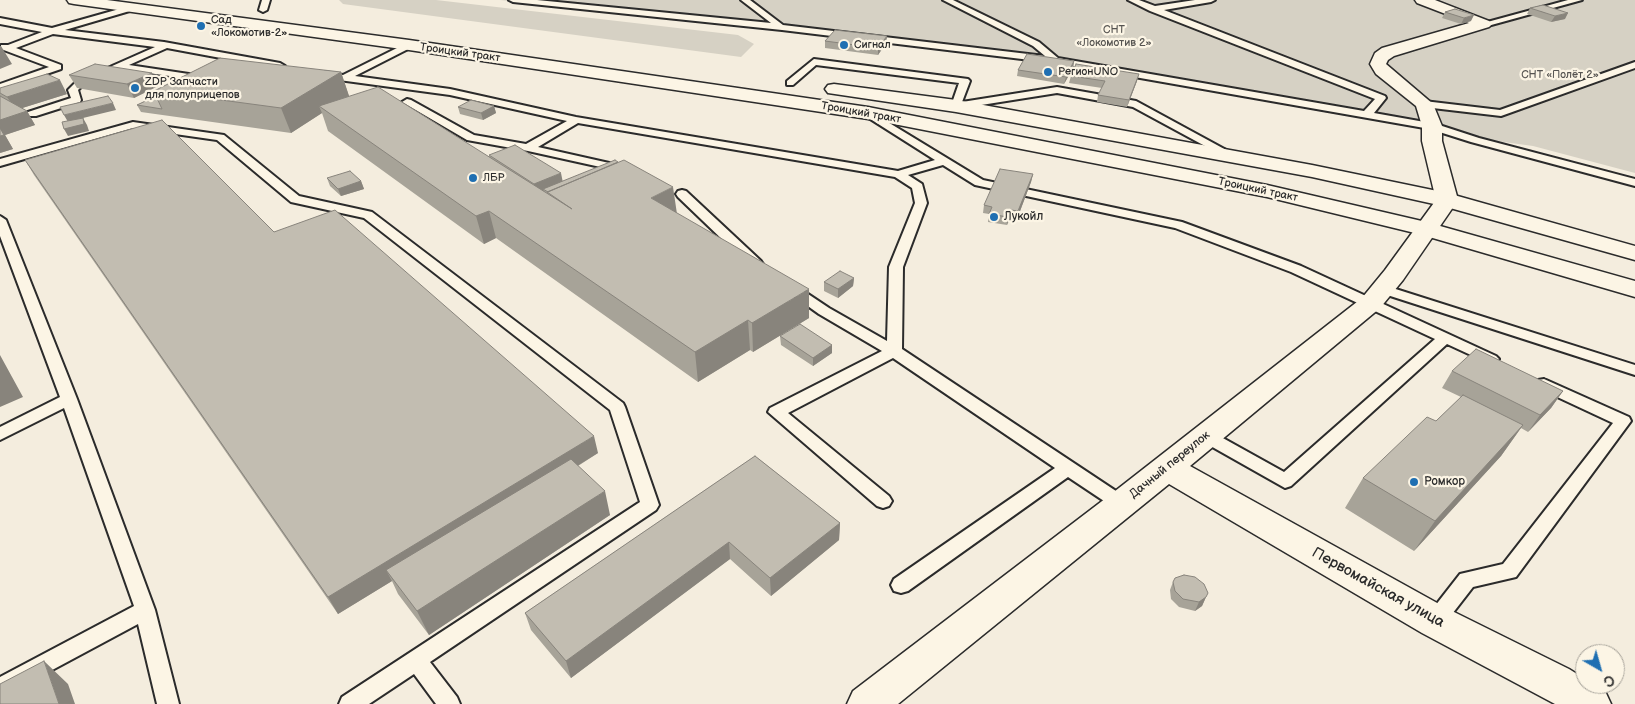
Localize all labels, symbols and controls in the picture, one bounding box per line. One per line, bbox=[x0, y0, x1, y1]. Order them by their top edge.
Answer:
place label: Сад «Локомотив-2» bbox=[211, 13, 287, 39]
marker: Сад «Локомотив-2» bbox=[195, 20, 207, 32]
park label: СНТ «Локомотив 2» bbox=[1076, 23, 1152, 49]
place label: Сигнал bbox=[854, 38, 891, 52]
marker: Сигнал bbox=[838, 39, 850, 51]
street label: Троицкий тракт bbox=[419, 41, 501, 65]
place label: РегионUNO bbox=[1058, 65, 1118, 79]
marker: РегионUNO bbox=[1042, 66, 1054, 78]
park label: СНТ «Полёт 2» bbox=[1521, 68, 1599, 82]
place label: ZDP Запчасти для полуприцепов bbox=[145, 75, 240, 101]
marker: ZDP Запчасти для полуприцепов bbox=[129, 82, 141, 94]
street label: Троицкий тракт bbox=[820, 99, 902, 127]
place label: ЛБР bbox=[483, 171, 505, 185]
marker: ЛБР bbox=[467, 172, 479, 184]
street label: Троицкий тракт bbox=[1217, 175, 1299, 205]
place label: Лукойл bbox=[1004, 210, 1043, 224]
marker: Лукойл bbox=[988, 211, 1000, 223]
street label: Дачный переулок bbox=[1127, 428, 1213, 502]
place label: Ромкор bbox=[1424, 475, 1465, 489]
marker: Ромкор bbox=[1408, 476, 1420, 488]
street label: Первомайская улица bbox=[1309, 544, 1447, 632]
north arrow bbox=[1575, 644, 1625, 694]
text: С bbox=[1600, 671, 1618, 690]

